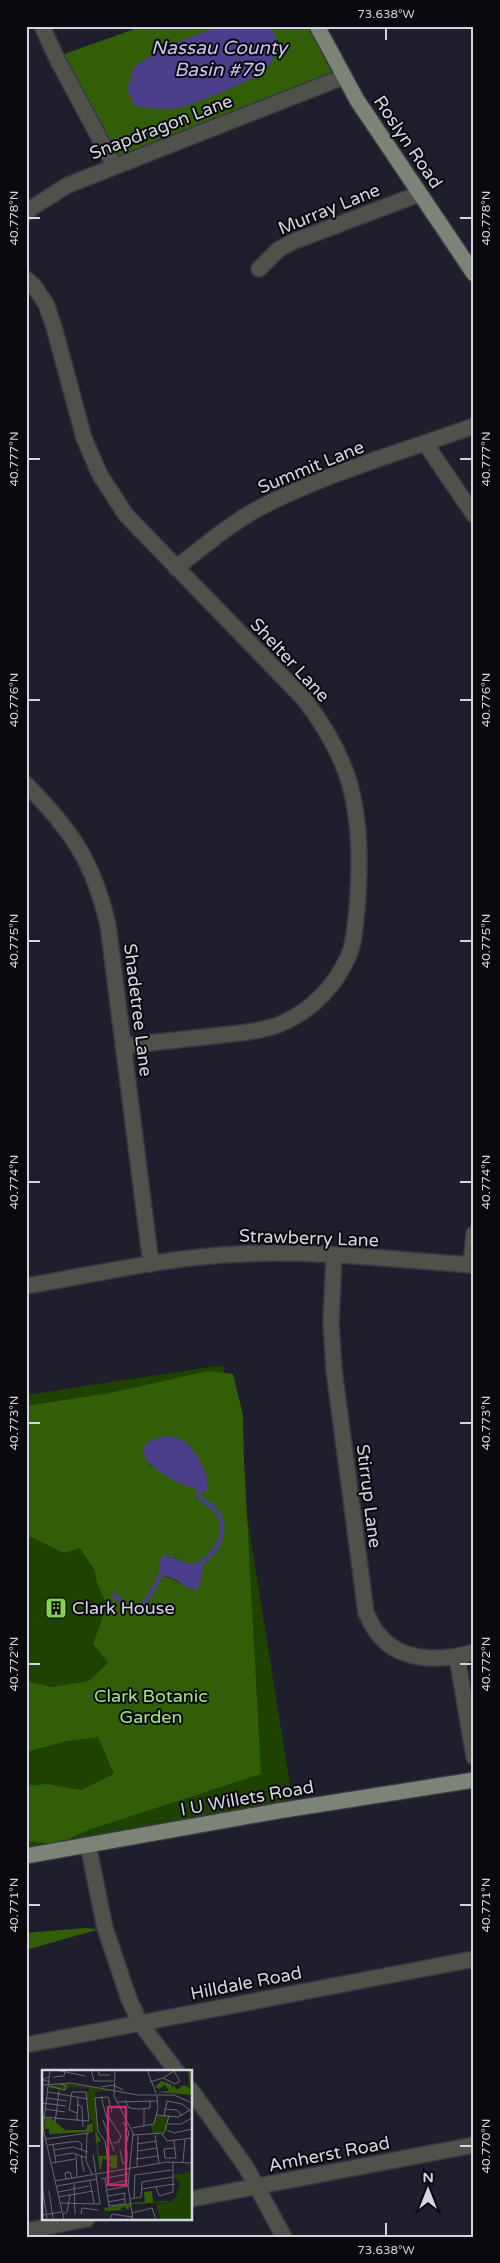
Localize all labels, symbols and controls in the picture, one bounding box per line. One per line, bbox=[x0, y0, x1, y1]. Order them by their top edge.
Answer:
text: 73.638°W bbox=[357, 7, 415, 21]
water label: Nassau County Basin #79 bbox=[151, 37, 290, 81]
street label: Snapdragon Lane bbox=[86, 90, 236, 164]
street label: Roslyn Road bbox=[369, 91, 447, 193]
street label: Murray Lane bbox=[275, 179, 383, 239]
text: 40.778°N bbox=[7, 191, 21, 245]
text: 40.778°N bbox=[479, 191, 493, 245]
text: 40.777°N bbox=[7, 431, 21, 487]
text: 40.777°N bbox=[479, 431, 493, 487]
street label: Summit Lane bbox=[255, 436, 367, 498]
street label: Shelter Lane bbox=[246, 613, 334, 707]
text: 40.776°N bbox=[7, 673, 21, 727]
text: 40.776°N bbox=[479, 673, 493, 727]
text: 40.775°N bbox=[7, 914, 21, 968]
text: 40.775°N bbox=[479, 914, 493, 968]
street label: Shadetree Lane bbox=[119, 942, 157, 1078]
text: 40.774°N bbox=[7, 1155, 21, 1209]
text: 40.774°N bbox=[479, 1155, 493, 1209]
street label: Strawberry Lane bbox=[239, 1225, 379, 1251]
text: 40.773°N bbox=[7, 1396, 21, 1450]
text: 40.773°N bbox=[479, 1396, 493, 1450]
street label: Stirrup Lane bbox=[352, 1443, 386, 1549]
building icon: Clark House bbox=[44, 1596, 68, 1620]
place label: Clark House bbox=[72, 1597, 175, 1619]
text: 40.772°N bbox=[7, 1637, 21, 1691]
text: 40.772°N bbox=[479, 1637, 493, 1691]
park label: Clark Botanic Garden bbox=[94, 1685, 208, 1728]
street label: I U Willets Road bbox=[179, 1775, 315, 1821]
text: 40.771°N bbox=[7, 1878, 21, 1932]
text: 40.771°N bbox=[479, 1878, 493, 1932]
street label: Hilldale Road bbox=[188, 1961, 304, 2005]
inset map bbox=[42, 2070, 192, 2220]
text: 40.770°N bbox=[7, 2119, 21, 2173]
text: 40.770°N bbox=[479, 2119, 493, 2173]
street label: Amherst Road bbox=[266, 2131, 392, 2177]
north arrow bbox=[402, 2166, 452, 2216]
text: N bbox=[422, 2169, 434, 2186]
text: 73.638°W bbox=[357, 2243, 415, 2257]

